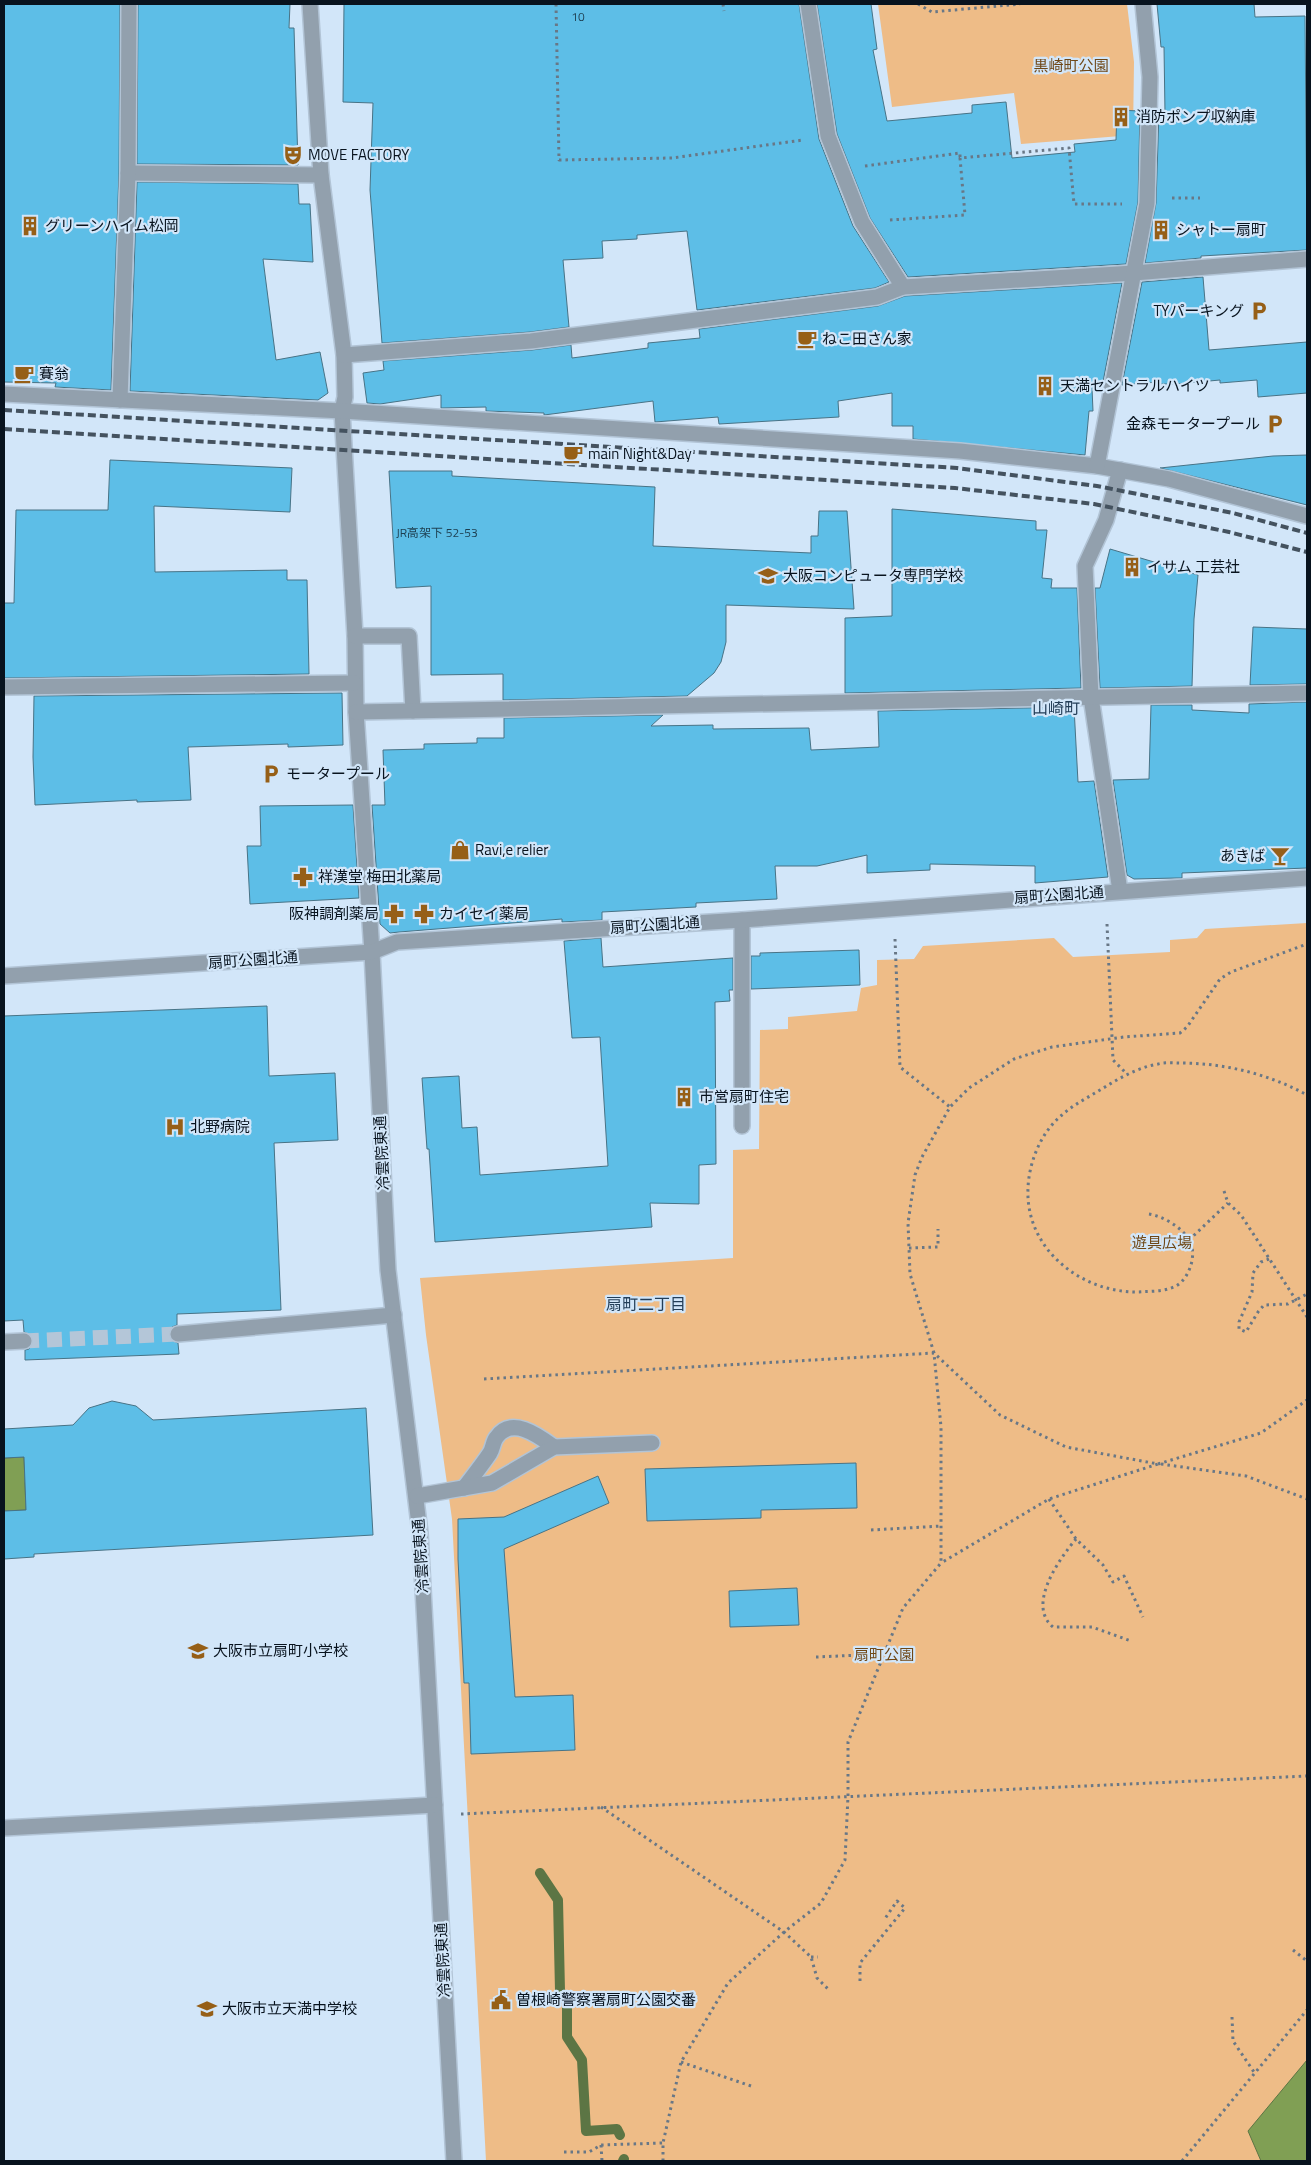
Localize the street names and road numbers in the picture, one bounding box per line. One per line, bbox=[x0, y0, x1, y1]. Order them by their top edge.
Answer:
street label: 扇町公園北通 bbox=[1013, 880, 1105, 909]
street label: 扇町公園北通 bbox=[609, 910, 701, 939]
street label: 扇町公園北通 bbox=[207, 945, 299, 974]
street label: 冷雲院東通 bbox=[368, 1115, 395, 1191]
street label: 冷雲院東通 bbox=[406, 1518, 435, 1594]
street label: 冷雲院東通 bbox=[429, 1922, 456, 1998]

